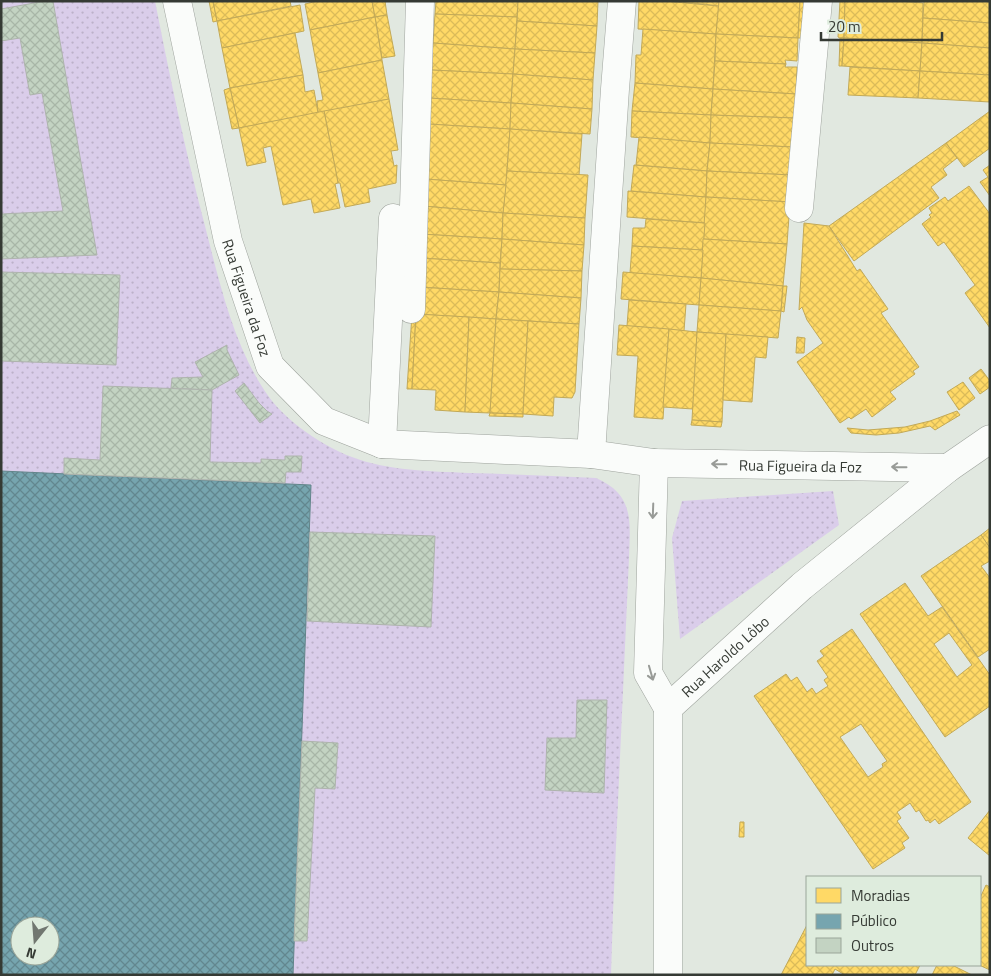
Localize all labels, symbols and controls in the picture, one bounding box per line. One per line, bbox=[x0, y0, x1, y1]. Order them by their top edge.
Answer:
scale bar bbox=[821, 10, 942, 42]
text: 20 m bbox=[828, 15, 861, 38]
street label: Rua Figueira da Foz bbox=[217, 236, 278, 360]
street label: Rua Figueira da Foz bbox=[739, 453, 862, 478]
one-way arrow bbox=[711, 459, 728, 469]
one-way arrow bbox=[891, 462, 908, 472]
one-way arrow bbox=[648, 503, 657, 519]
street label: Rua Haroldo Lôbo bbox=[676, 610, 774, 702]
one-way arrow bbox=[646, 665, 656, 681]
legend bbox=[806, 876, 981, 966]
text: Moradias bbox=[851, 884, 910, 907]
text: Público bbox=[851, 909, 897, 932]
north arrow bbox=[10, 916, 60, 966]
text: Outros bbox=[851, 934, 894, 957]
text: N bbox=[23, 942, 39, 965]

